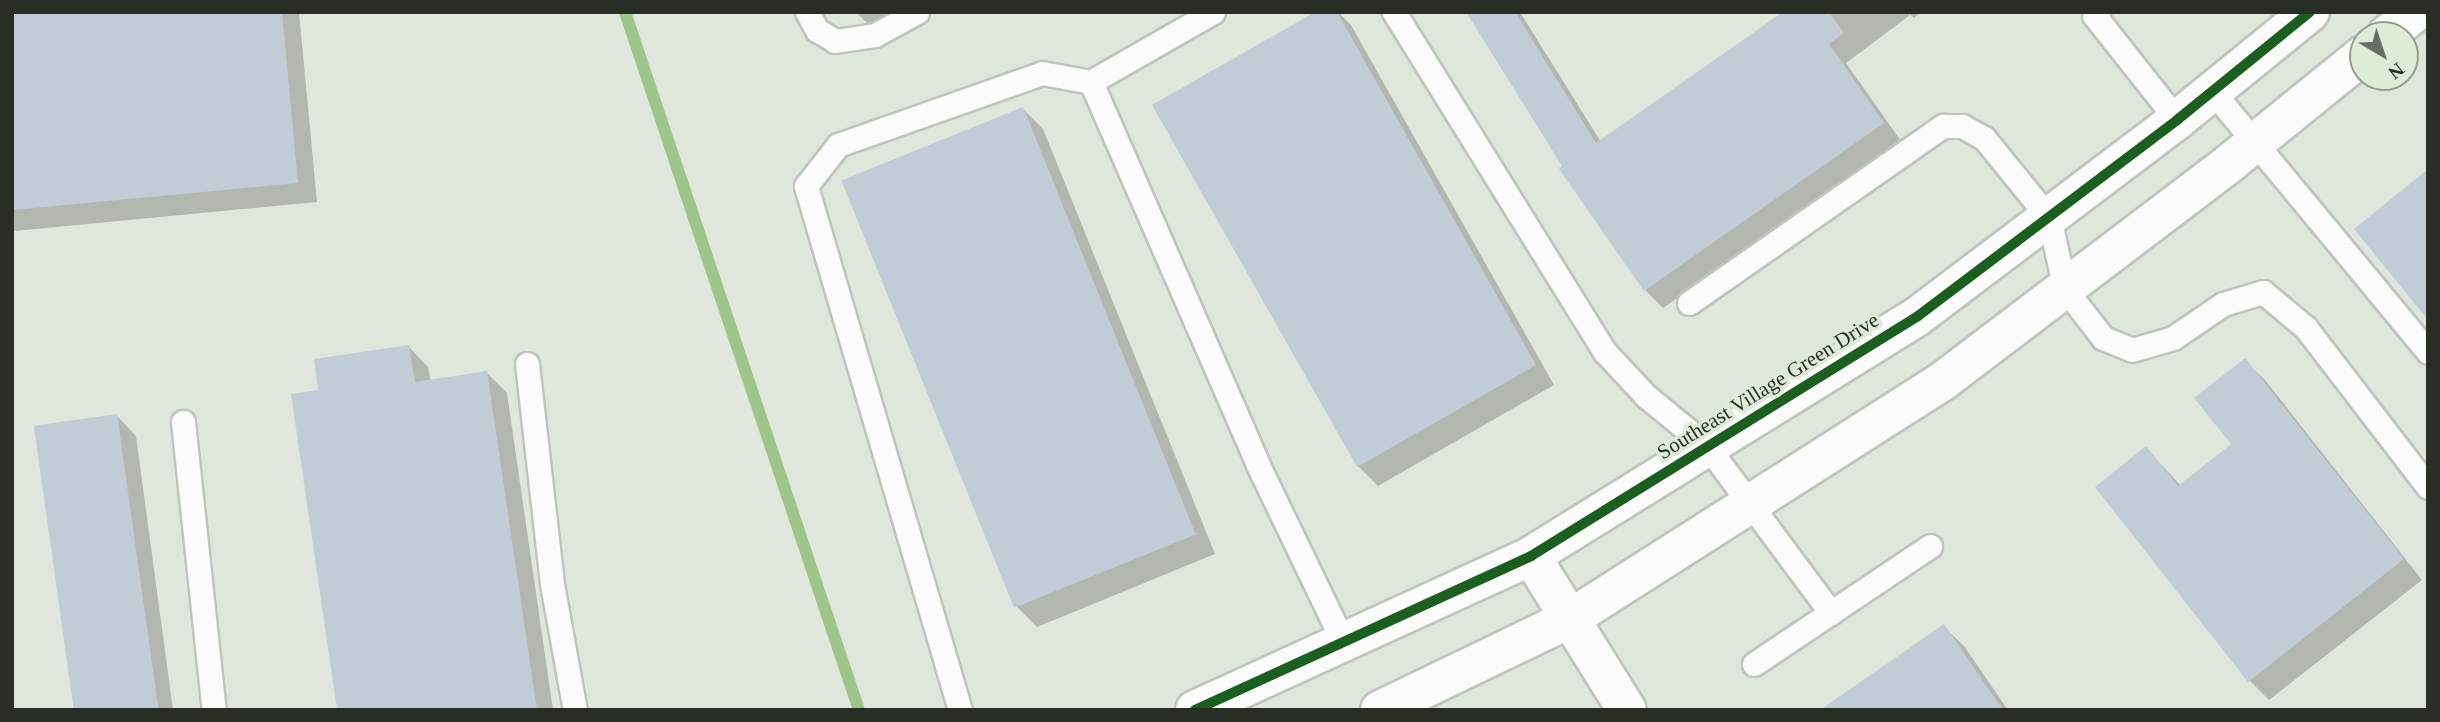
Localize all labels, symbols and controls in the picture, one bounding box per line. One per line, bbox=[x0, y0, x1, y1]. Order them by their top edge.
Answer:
north arrow bbox=[2349, 21, 2419, 91]
text: N bbox=[2384, 59, 2408, 84]
street label: Southeast Village Green Drive bbox=[1652, 307, 1884, 465]

